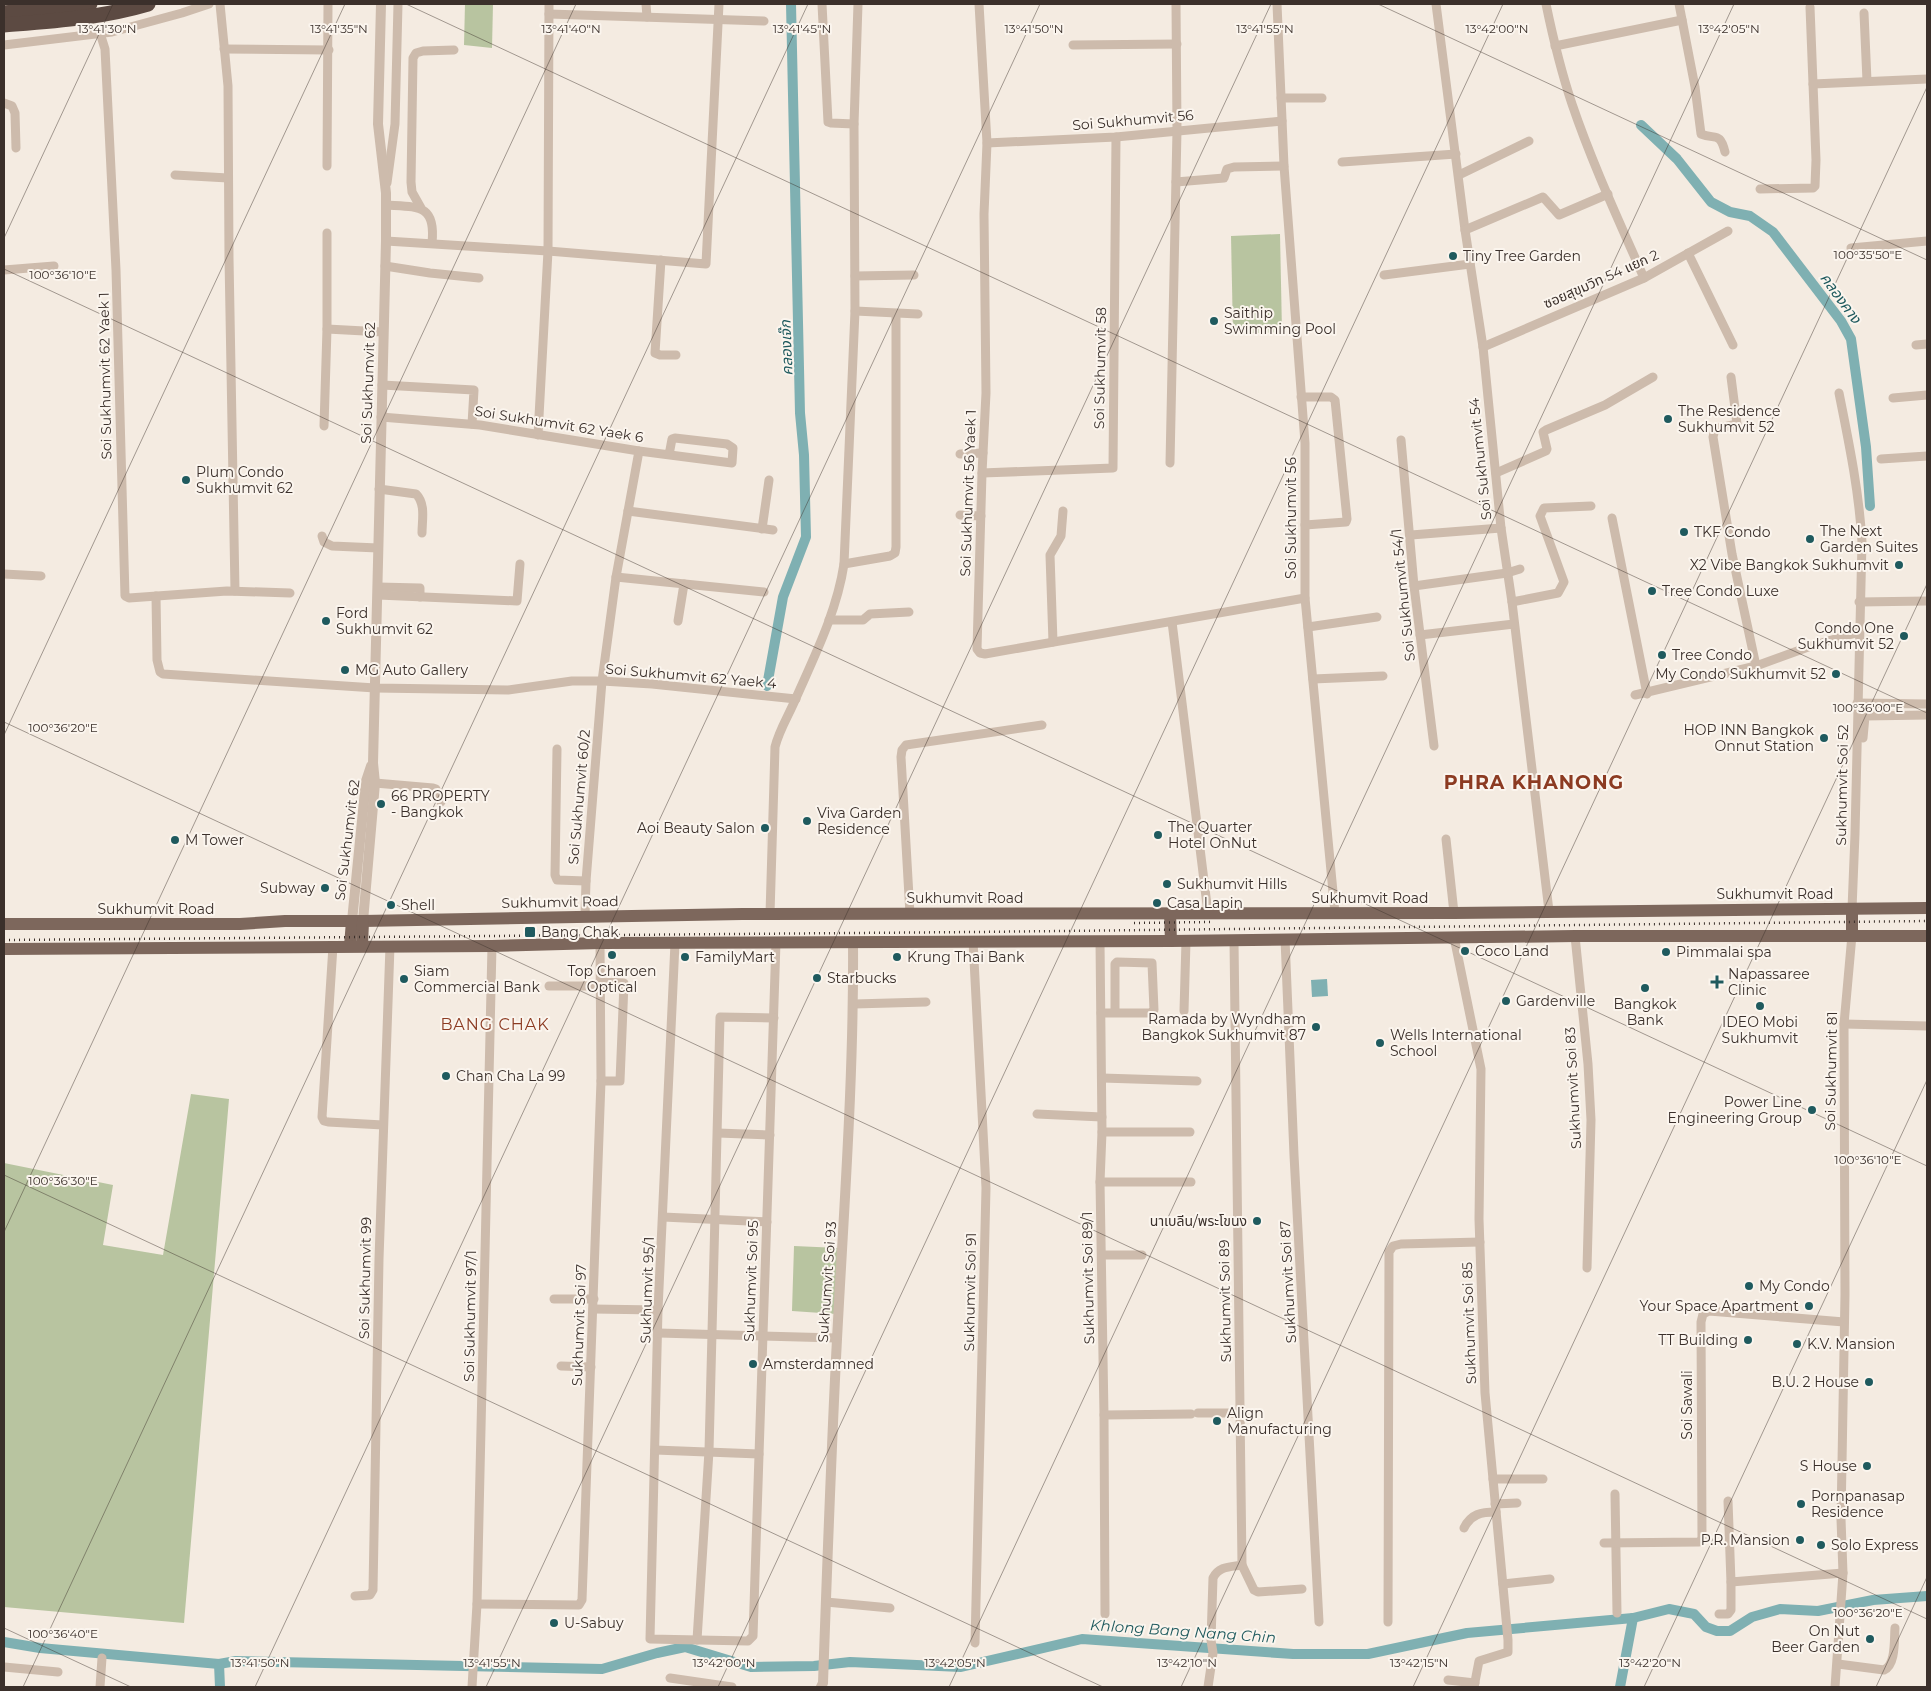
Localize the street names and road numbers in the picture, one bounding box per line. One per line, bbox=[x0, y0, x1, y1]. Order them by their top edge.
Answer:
street label: Soi Sukhumvit 56 bbox=[1072, 106, 1195, 134]
street label: ซอยสุขุมวิท 54 แยก 2 bbox=[1541, 246, 1661, 312]
street label: Soi Sukhumvit 62 Yaek 1 bbox=[95, 292, 115, 460]
street label: Soi Sukhumvit 58 bbox=[1090, 307, 1110, 429]
street label: Soi Sukhumvit 62 bbox=[357, 322, 379, 444]
street label: Soi Sukhumvit 54 bbox=[1465, 396, 1495, 521]
street label: Soi Sukhumvit 62 Yaek 6 bbox=[473, 402, 645, 446]
street label: Soi Sukhumvit 56 Yaek 1 bbox=[956, 409, 980, 577]
street label: Soi Sukhumvit 56 bbox=[1282, 457, 1300, 579]
street label: Soi Sukhumvit 54/1 bbox=[1387, 528, 1419, 662]
street label: Soi Sukhumvit 62 Yaek 4 bbox=[605, 660, 778, 693]
street label: Sukhumvit Soi 52 bbox=[1832, 724, 1852, 846]
street label: Soi Sukhumvit 60/2 bbox=[564, 729, 594, 865]
street label: Soi Sukhumvit 62 bbox=[331, 778, 363, 902]
street label: Sukhumvit Road bbox=[1716, 885, 1834, 903]
street label: Sukhumvit Road bbox=[906, 889, 1024, 907]
street label: Sukhumvit Road bbox=[1311, 889, 1429, 907]
street label: Sukhumvit Road bbox=[501, 892, 619, 912]
street label: Sukhumvit Road bbox=[97, 900, 215, 918]
street label: Soi Sukhumvit 81 bbox=[1821, 1011, 1841, 1131]
street label: Sukhumvit Soi 83 bbox=[1561, 1026, 1585, 1149]
street label: Sukhumvit Soi 89/1 bbox=[1078, 1211, 1098, 1345]
street label: Soi Sukhumvit 99 bbox=[355, 1217, 375, 1339]
street label: Sukhumvit Soi 95 bbox=[740, 1220, 762, 1342]
street label: Sukhumvit Soi 87 bbox=[1276, 1220, 1300, 1344]
street label: Sukhumvit Soi 93 bbox=[814, 1221, 840, 1343]
street label: Sukhumvit Soi 91 bbox=[960, 1232, 980, 1352]
street label: Sukhumvit 95/1 bbox=[636, 1236, 658, 1344]
street label: Sukhumvit Soi 89 bbox=[1215, 1239, 1235, 1363]
street label: Soi Sukhumvit 97/1 bbox=[460, 1250, 480, 1382]
street label: Sukhumvit Soi 85 bbox=[1458, 1262, 1480, 1384]
street label: Sukhumvit Soi 97 bbox=[568, 1264, 590, 1386]
street label: Soi Sawali bbox=[1678, 1370, 1696, 1440]

